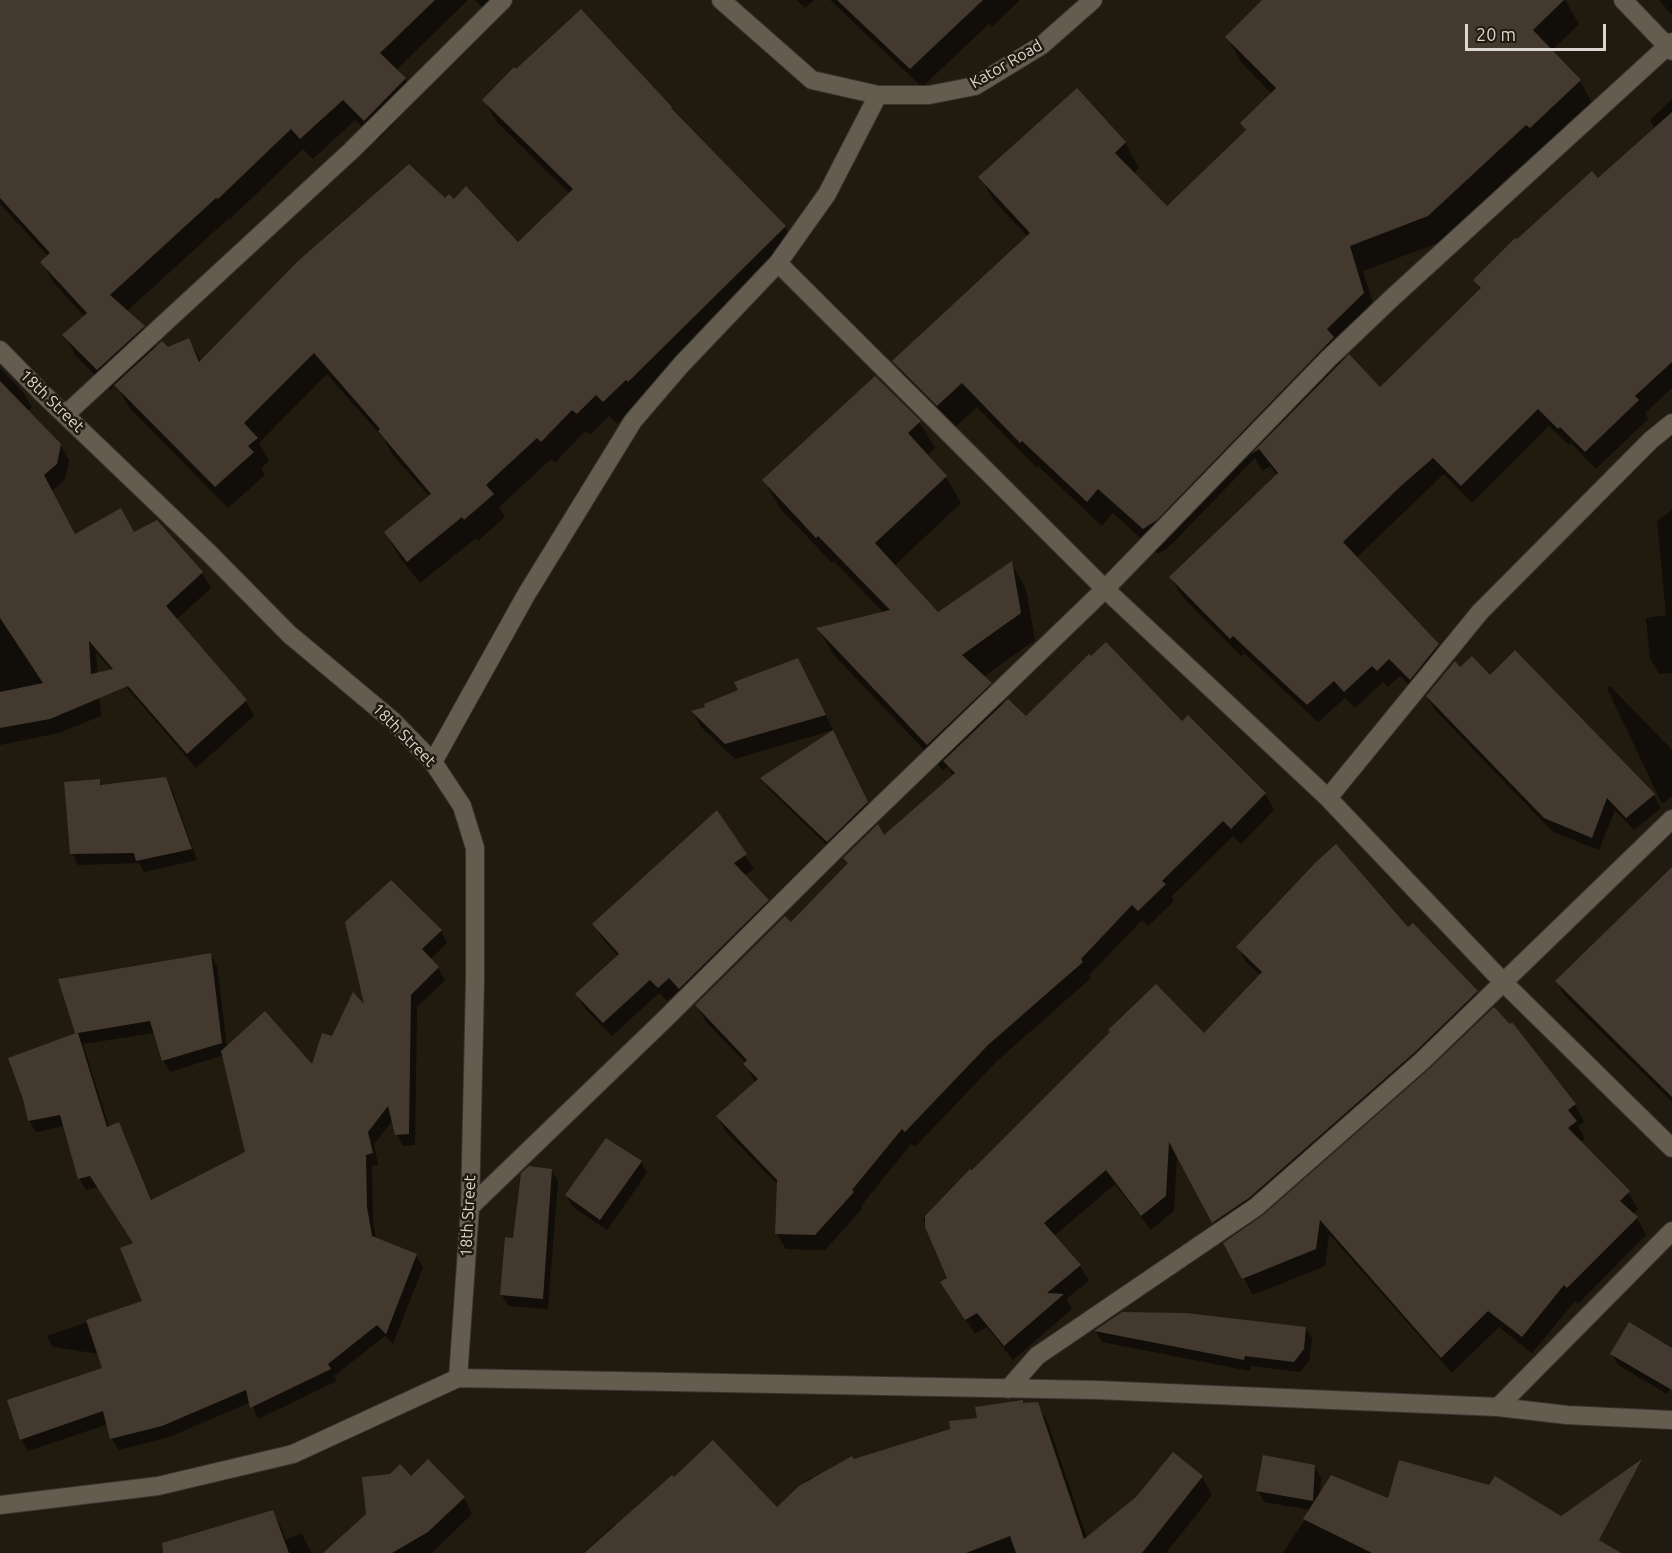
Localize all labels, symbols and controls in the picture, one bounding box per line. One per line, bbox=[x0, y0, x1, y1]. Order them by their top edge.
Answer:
scale bar bbox=[1468, 12, 1609, 50]
text: 20 m bbox=[1476, 24, 1516, 44]
street label: Kator Road bbox=[966, 36, 1046, 92]
street label: 18th Street bbox=[16, 366, 88, 436]
street label: 18th Street bbox=[368, 699, 440, 771]
street label: 18th Street bbox=[456, 1175, 480, 1257]

